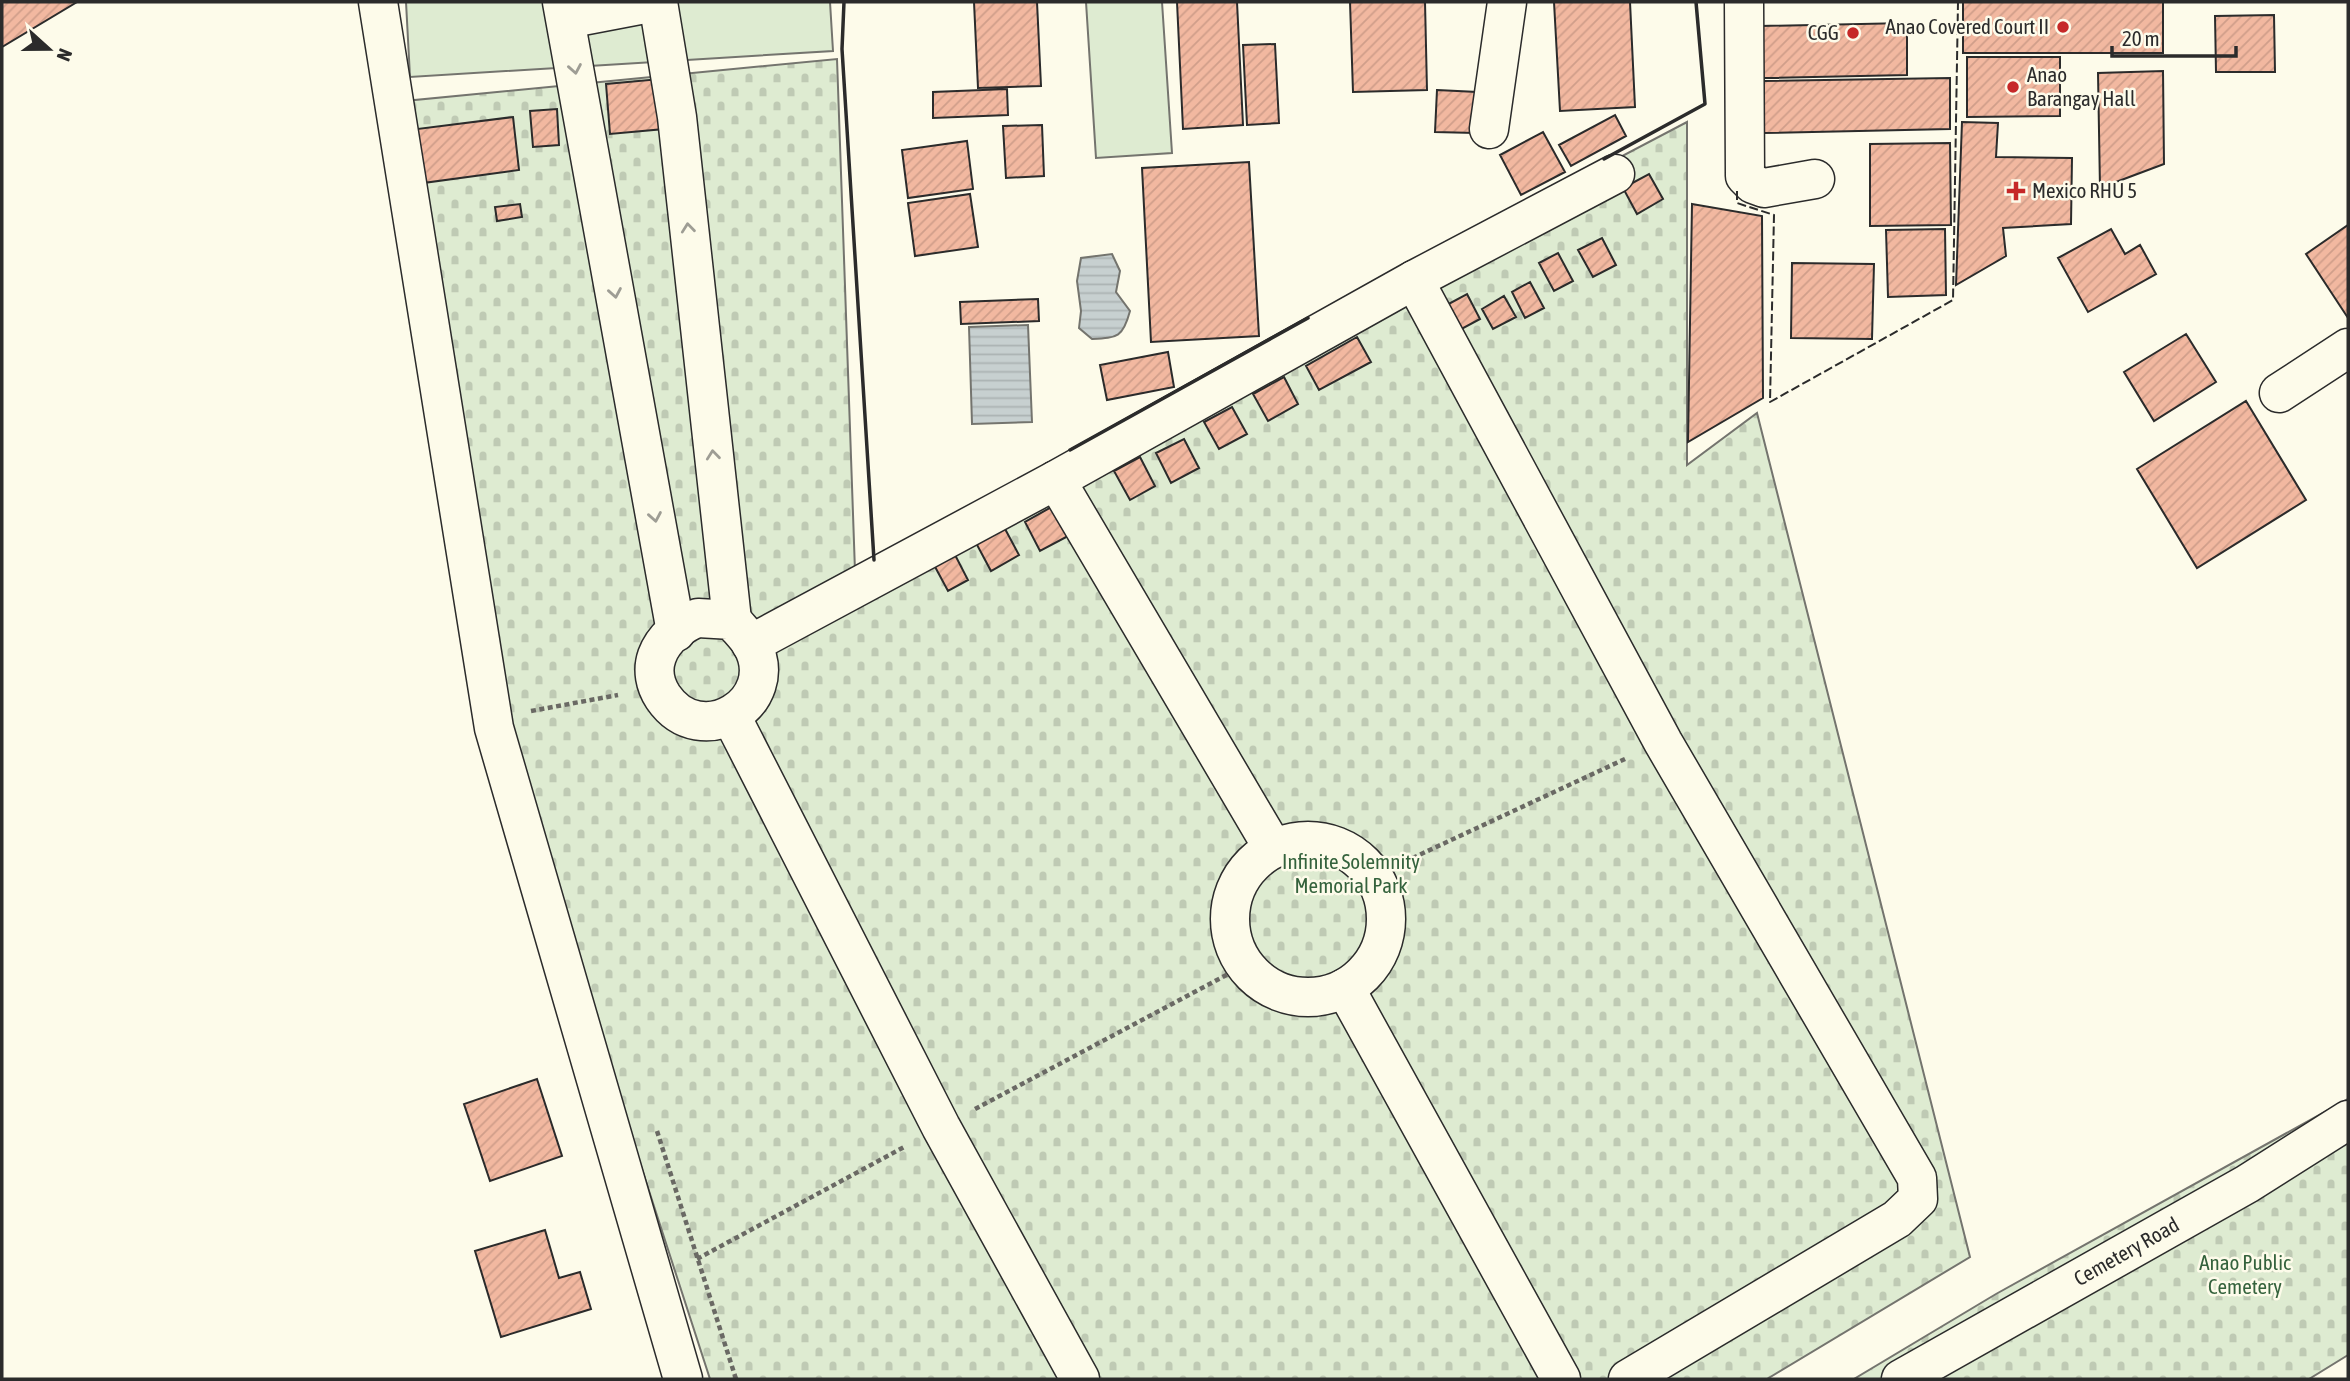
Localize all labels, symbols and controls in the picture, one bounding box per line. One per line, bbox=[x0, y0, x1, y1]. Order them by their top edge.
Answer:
north arrow bbox=[14, 14, 84, 84]
place label: Anao Covered Court II bbox=[1885, 14, 2049, 38]
scale bar bbox=[2112, 14, 2236, 58]
marker: Anao Covered Court II bbox=[2055, 19, 2071, 35]
place label: CGG bbox=[1808, 20, 1839, 44]
marker: CGG bbox=[1845, 25, 1861, 41]
text: 20 m bbox=[2122, 26, 2160, 50]
text: N bbox=[53, 46, 77, 64]
place label: Anao Barangay Hall bbox=[2027, 62, 2136, 110]
one-way arrow bbox=[567, 63, 582, 75]
marker: Anao Barangay Hall bbox=[2005, 79, 2021, 95]
place label: Mexico RHU 5 bbox=[2032, 178, 2137, 202]
marker: Mexico RHU 5 bbox=[2006, 181, 2026, 201]
one-way arrow bbox=[681, 223, 696, 234]
one-way arrow bbox=[607, 287, 622, 299]
one-way arrow bbox=[706, 449, 721, 460]
one-way arrow bbox=[647, 511, 662, 523]
park label: Infinite Solemnity Memorial Park bbox=[1282, 849, 1420, 897]
street label: Cemetery Road bbox=[2069, 1212, 2183, 1290]
park label: Anao Public Cemetery bbox=[2199, 1250, 2291, 1298]

